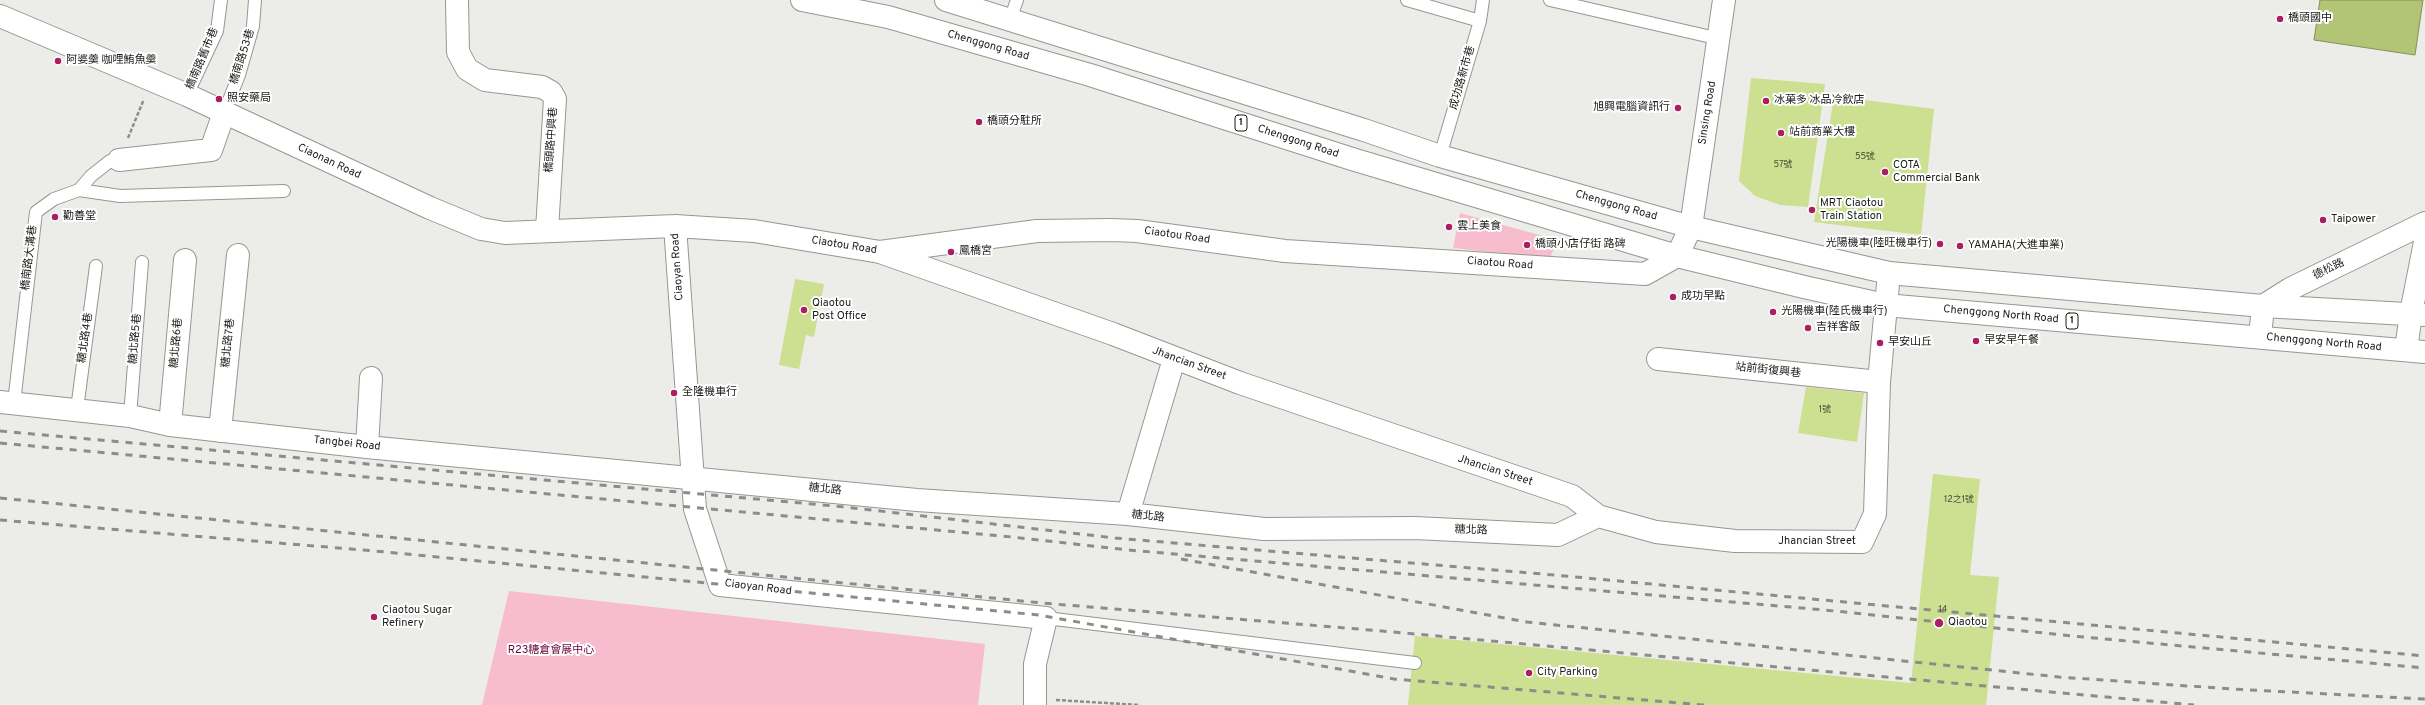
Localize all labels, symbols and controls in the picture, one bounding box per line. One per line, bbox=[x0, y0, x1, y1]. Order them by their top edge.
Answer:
place label: 橋頭國中 bbox=[2288, 12, 2332, 26]
marker: 橋頭國中 bbox=[2275, 14, 2285, 24]
street label: 橋南路舊市巷 bbox=[184, 26, 222, 92]
street label: 橋南路53巷 bbox=[228, 28, 258, 86]
street label: Chenggong Road bbox=[945, 28, 1031, 64]
street label: 成功路新市巷 bbox=[1448, 44, 1478, 112]
place label: 阿婆羹 咖哩鮪魚羹 bbox=[66, 54, 157, 68]
marker: 阿婆羹 咖哩鮪魚羹 bbox=[53, 56, 63, 66]
street label: Sinsing Road bbox=[1696, 80, 1720, 146]
place label: 照安藥局 bbox=[227, 92, 271, 106]
marker: 照安藥局 bbox=[214, 94, 224, 104]
place label: 冰菓多 冰品冷飲店 bbox=[1774, 94, 1865, 108]
marker: 冰菓多 冰品冷飲店 bbox=[1761, 96, 1771, 106]
place label: 旭興電腦資訊行 bbox=[1593, 101, 1670, 115]
marker: 旭興電腦資訊行 bbox=[1673, 103, 1683, 113]
street label: 橋頭路中興巷 bbox=[543, 107, 561, 173]
place label: 橋頭分駐所 bbox=[987, 115, 1042, 129]
road number: 1 bbox=[1235, 115, 1247, 131]
marker: 橋頭分駐所 bbox=[974, 117, 984, 127]
street label: Chenggong Road bbox=[1256, 123, 1340, 161]
place label: 站前商業大樓 bbox=[1789, 126, 1855, 140]
marker: 站前商業大樓 bbox=[1776, 128, 1786, 138]
street label: Ciaonan Road bbox=[295, 142, 363, 182]
house number: 55號 bbox=[1855, 152, 1875, 162]
place label: COTA Commercial Bank bbox=[1893, 159, 1980, 185]
house number: 57號 bbox=[1773, 160, 1793, 170]
marker: COTA Commercial Bank bbox=[1880, 167, 1890, 177]
street label: Chenggong Road bbox=[1573, 188, 1659, 224]
place label: MRT Ciaotou Train Station bbox=[1820, 197, 1883, 223]
marker: MRT Ciaotou Train Station bbox=[1807, 205, 1817, 215]
place label: 勸善堂 bbox=[63, 210, 96, 224]
marker: 勸善堂 bbox=[50, 212, 60, 222]
place label: Taipower bbox=[2331, 213, 2376, 227]
marker: Taipower bbox=[2318, 215, 2328, 225]
place label: 雲上美食 bbox=[1457, 220, 1501, 234]
marker: 雲上美食 bbox=[1444, 222, 1454, 232]
street label: 橋南路大溝巷 bbox=[19, 224, 41, 292]
street label: Ciaotou Road bbox=[1143, 225, 1211, 247]
street label: Ciaoyan Road bbox=[669, 233, 687, 301]
street label: Ciaotou Road bbox=[810, 234, 878, 258]
place label: 光陽機車(陸旺機車行) bbox=[1825, 237, 1932, 251]
place label: 橋頭小店仔街 路碑 bbox=[1535, 238, 1626, 252]
marker: 光陽機車(陸旺機車行) bbox=[1935, 239, 1945, 249]
place label: YAMAHA(大進車業) bbox=[1968, 239, 2064, 253]
marker: 橋頭小店仔街 路碑 bbox=[1522, 240, 1532, 250]
marker: YAMAHA(大進車業) bbox=[1955, 241, 1965, 251]
place label: 鳳橋宮 bbox=[959, 245, 992, 259]
marker: 鳳橋宮 bbox=[946, 247, 956, 257]
street label: Ciaotou Road bbox=[1466, 255, 1534, 273]
street label: 德松路 bbox=[2311, 257, 2347, 283]
place label: 成功早點 bbox=[1681, 290, 1725, 304]
marker: 成功早點 bbox=[1668, 292, 1678, 302]
place label: Qiaotou Post Office bbox=[812, 297, 867, 323]
street label: Chenggong North Road bbox=[1943, 303, 2059, 327]
marker: Qiaotou Post Office bbox=[799, 305, 809, 315]
place label: 光陽機車(陸氏機車行) bbox=[1781, 305, 1888, 319]
marker: 光陽機車(陸氏機車行) bbox=[1768, 307, 1778, 317]
street label: 糖北路4巷 bbox=[76, 312, 96, 364]
street label: 糖北路5巷 bbox=[127, 313, 145, 365]
road number: 1 bbox=[2066, 313, 2078, 329]
street label: 糖北路6巷 bbox=[168, 317, 186, 369]
street label: 糖北路7巷 bbox=[220, 318, 238, 368]
place label: 吉祥客飯 bbox=[1816, 321, 1860, 335]
marker: 吉祥客飯 bbox=[1803, 323, 1813, 333]
street label: Chenggong North Road bbox=[2266, 331, 2382, 355]
place label: 早安早午餐 bbox=[1984, 334, 2039, 348]
place label: 早安山丘 bbox=[1888, 336, 1932, 350]
marker: 早安早午餐 bbox=[1971, 336, 1981, 346]
marker: 早安山丘 bbox=[1875, 338, 1885, 348]
street label: Jhancian Street bbox=[1150, 344, 1228, 384]
street label: 站前街復興巷 bbox=[1734, 361, 1802, 381]
place label: 全隆機車行 bbox=[682, 386, 737, 400]
marker: 全隆機車行 bbox=[669, 388, 679, 398]
house number: 1號 bbox=[1819, 405, 1831, 415]
street label: Tangbei Road bbox=[313, 434, 381, 454]
street label: Jhancian Street bbox=[1456, 453, 1534, 489]
street label: 糖北路 bbox=[808, 482, 842, 498]
house number: 12之1號 bbox=[1944, 495, 1974, 505]
street label: 糖北路 bbox=[1131, 509, 1165, 525]
street label: 糖北路 bbox=[1454, 524, 1488, 538]
street label: Jhancian Street bbox=[1778, 535, 1856, 549]
street label: Ciaoyan Road bbox=[724, 577, 792, 599]
place label: Ciaotou Sugar Refinery bbox=[382, 604, 452, 630]
house number: 14 bbox=[1939, 605, 1947, 615]
marker: Ciaotou Sugar Refinery bbox=[369, 612, 379, 622]
place label: Qiaotou bbox=[1948, 616, 1987, 630]
marker: Qiaotou bbox=[1933, 617, 1945, 629]
park label: R23糖倉會展中心 bbox=[508, 644, 594, 658]
place label: City Parking bbox=[1537, 666, 1597, 680]
marker: City Parking bbox=[1524, 668, 1534, 678]

